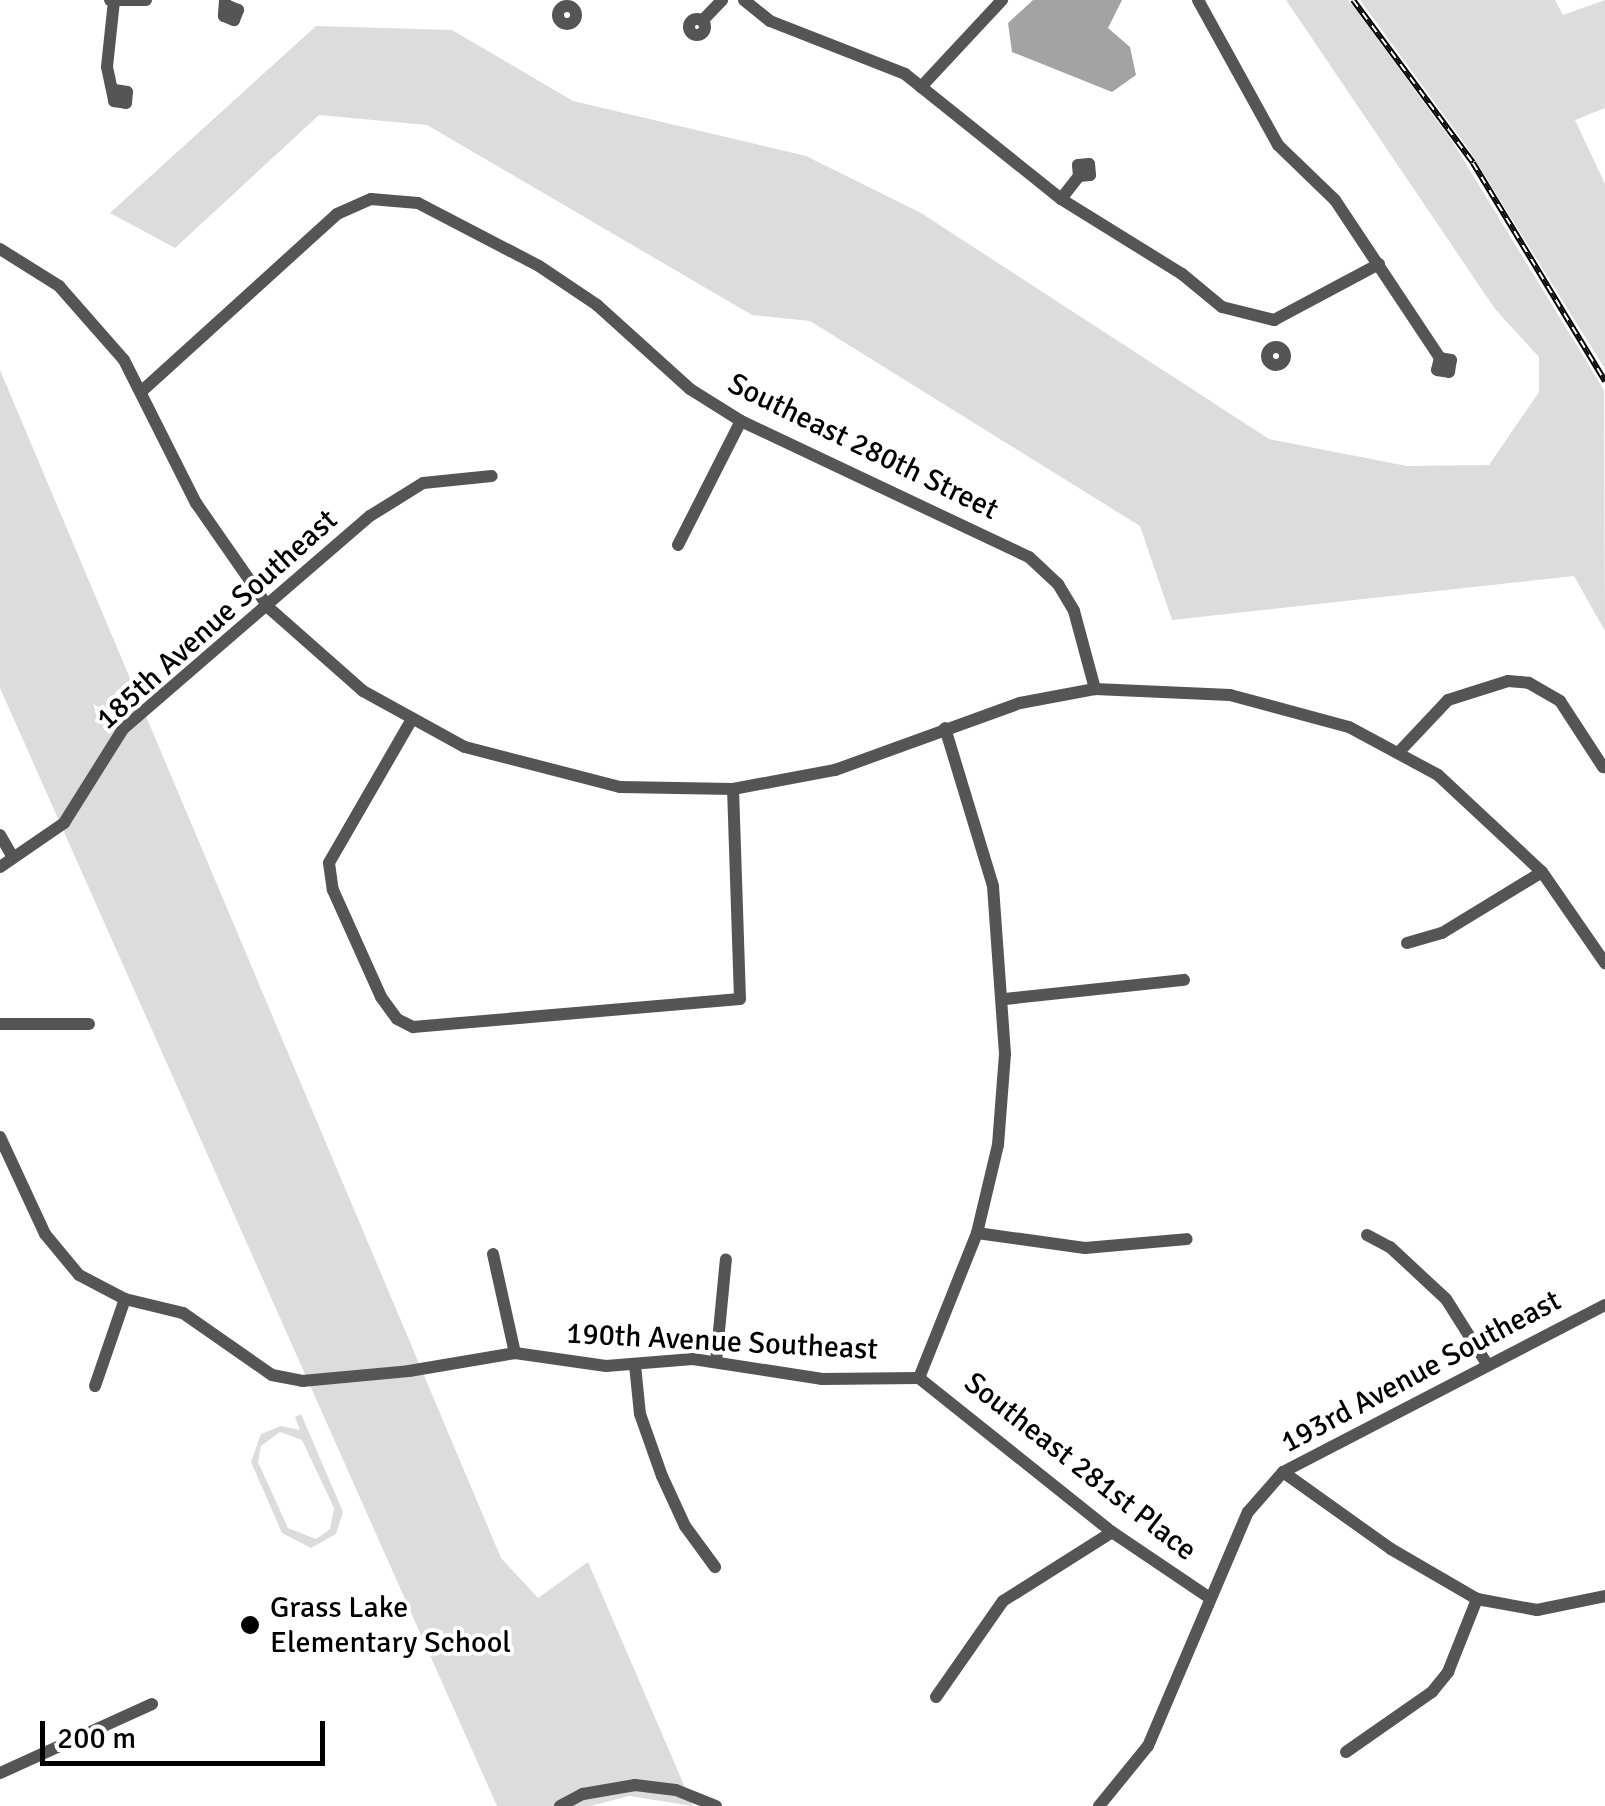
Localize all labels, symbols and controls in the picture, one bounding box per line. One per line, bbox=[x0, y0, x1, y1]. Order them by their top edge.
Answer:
street label: Southeast 280th Street bbox=[722, 366, 1004, 528]
street label: 185th Avenue Southeast bbox=[89, 502, 345, 738]
street label: 193rd Avenue Southeast bbox=[1275, 1283, 1567, 1461]
street label: 190th Avenue Southeast bbox=[565, 1316, 879, 1368]
street label: Southeast 281st Place bbox=[957, 1365, 1203, 1569]
place label: Grass Lake Elementary School bbox=[270, 1590, 511, 1660]
marker: Grass Lake Elementary School bbox=[239, 1614, 261, 1636]
scale bar bbox=[45, 1701, 330, 1763]
text: 200 m bbox=[57, 1720, 136, 1757]

